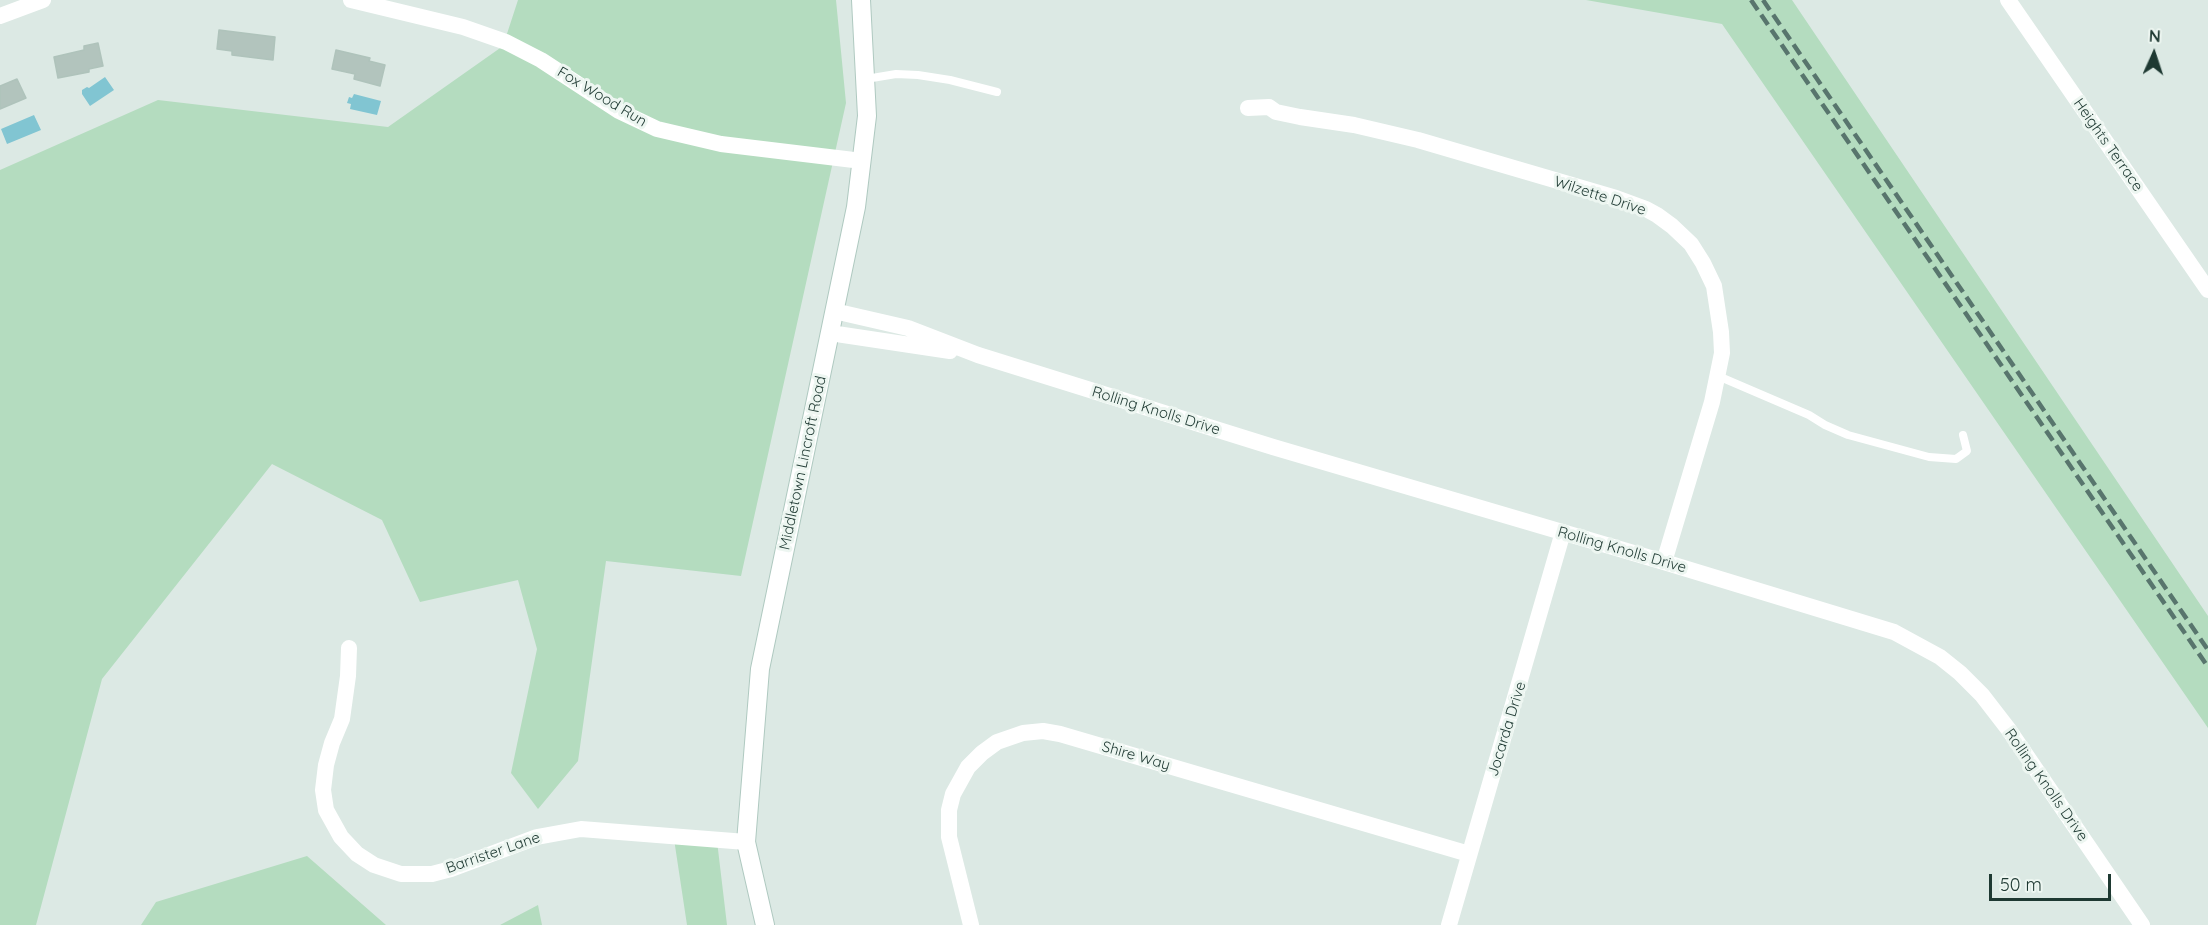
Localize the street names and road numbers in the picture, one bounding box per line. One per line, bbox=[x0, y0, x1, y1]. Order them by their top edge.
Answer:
street label: Fox Wood Run bbox=[554, 63, 650, 131]
street label: Heights Terrace bbox=[2069, 95, 2147, 195]
street label: Wilzette Drive bbox=[1552, 173, 1648, 219]
street label: Middletown Lincroft Road bbox=[776, 374, 830, 552]
street label: Rolling Knolls Drive bbox=[1090, 383, 1222, 439]
street label: Rolling Knolls Drive bbox=[1556, 523, 1688, 577]
street label: Jocarda Drive bbox=[1484, 679, 1530, 779]
street label: Rolling Knolls Drive bbox=[2000, 725, 2092, 845]
street label: Shire Way bbox=[1100, 738, 1172, 774]
street label: Barrister Lane bbox=[444, 829, 542, 877]

